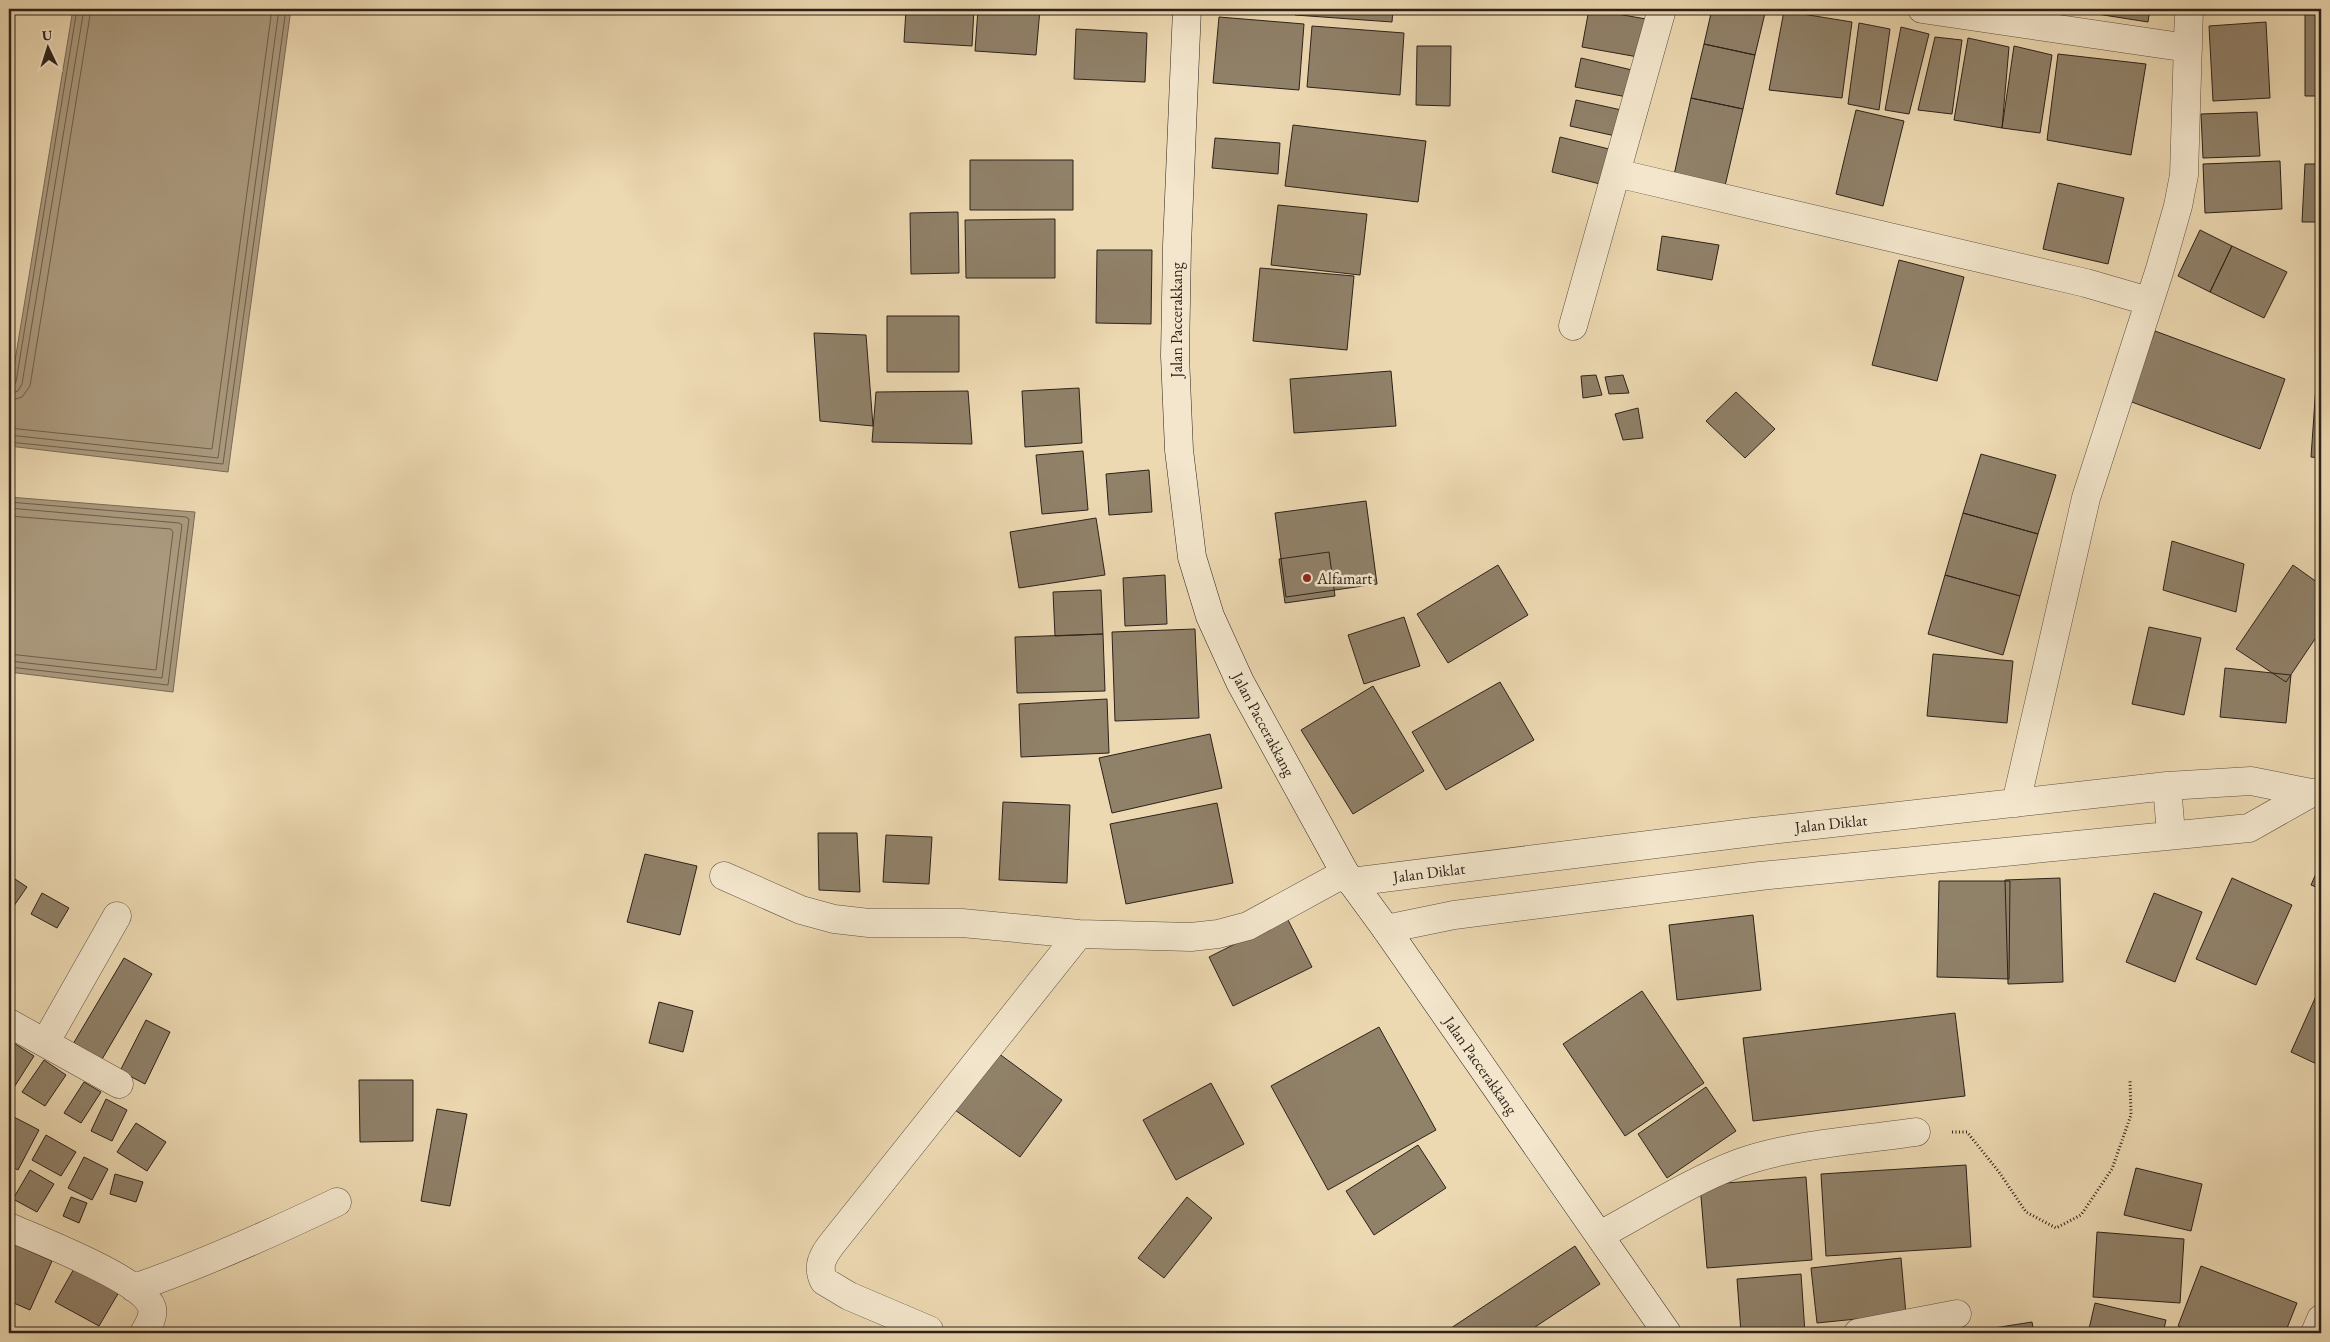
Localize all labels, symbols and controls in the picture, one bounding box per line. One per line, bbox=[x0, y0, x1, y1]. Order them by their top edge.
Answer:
north arrow bbox=[22, 22, 72, 72]
text: U bbox=[41, 26, 53, 44]
street label: Jalan Paccerakkang bbox=[1166, 261, 1187, 380]
place label: Alfamart bbox=[1316, 568, 1372, 589]
marker: Alfamart bbox=[1301, 572, 1313, 584]
street label: Jalan Paccerakkang bbox=[1226, 667, 1300, 781]
street label: Jalan Diklat bbox=[1792, 809, 1868, 838]
street label: Jalan Diklat bbox=[1390, 858, 1466, 888]
street label: Jalan Paccerakkang bbox=[1438, 1010, 1523, 1119]

